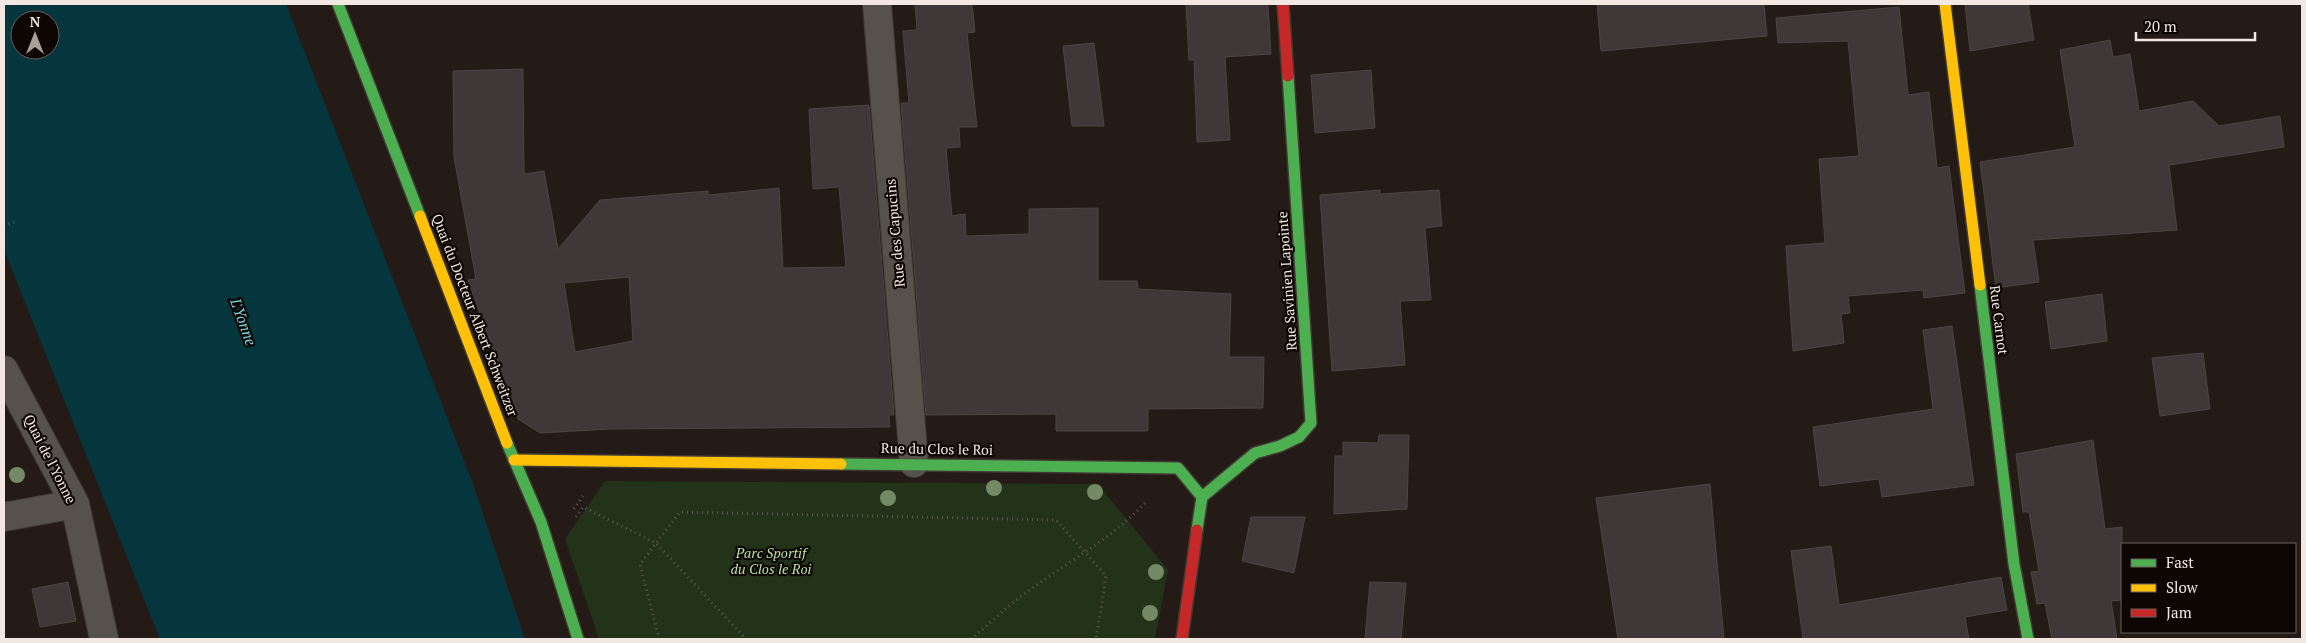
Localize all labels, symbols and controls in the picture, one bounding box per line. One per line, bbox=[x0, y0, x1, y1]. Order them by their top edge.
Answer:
north arrow bbox=[10, 10, 60, 60]
scale bar bbox=[2136, 10, 2255, 42]
text: N bbox=[30, 12, 41, 31]
text: 20 m bbox=[2144, 16, 2177, 36]
street label: Rue des Capucins bbox=[880, 178, 909, 288]
street label: Quai du Docteur Albert Schweitzer bbox=[428, 211, 523, 419]
street label: Rue Savinien Lapointe bbox=[1272, 211, 1301, 351]
street label: Rue Carnot bbox=[1986, 284, 2013, 357]
water label: L'Yonne bbox=[226, 294, 262, 348]
street label: Quai de l'Yonne bbox=[20, 411, 81, 507]
street label: Rue du Clos le Roi bbox=[881, 438, 993, 459]
park label: Parc Sportif du Clos le Roi bbox=[731, 543, 812, 578]
legend bbox=[2121, 543, 2296, 633]
text: Fast bbox=[2166, 552, 2194, 572]
text: Slow bbox=[2166, 577, 2199, 597]
text: Jam bbox=[2166, 602, 2192, 622]

